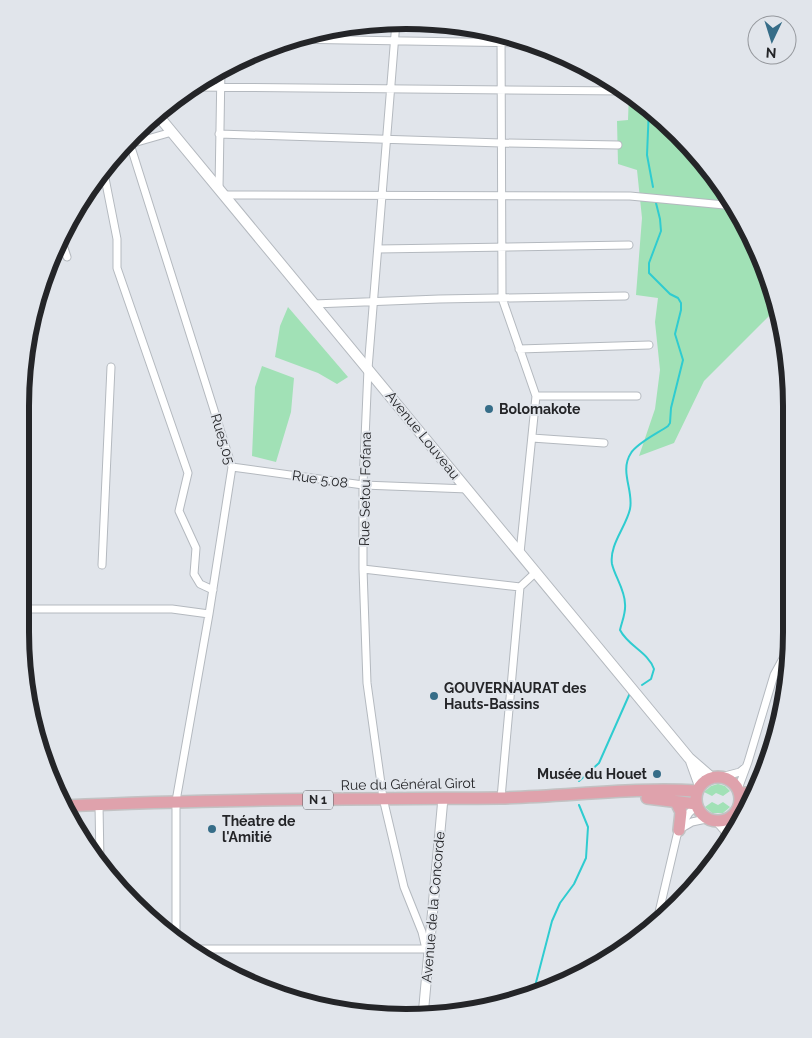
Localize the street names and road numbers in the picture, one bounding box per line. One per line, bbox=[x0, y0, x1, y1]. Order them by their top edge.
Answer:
street label: Avenue Louveau bbox=[383, 388, 463, 482]
street label: Rue5.05 bbox=[208, 412, 238, 467]
street label: Rue Setou Fofana bbox=[356, 432, 374, 546]
street label: Rue 5.08 bbox=[291, 467, 349, 491]
street label: Rue du Général Girot bbox=[341, 775, 476, 793]
road number: N 1 bbox=[303, 790, 333, 810]
street label: Avenue de la Concorde bbox=[418, 831, 448, 983]

